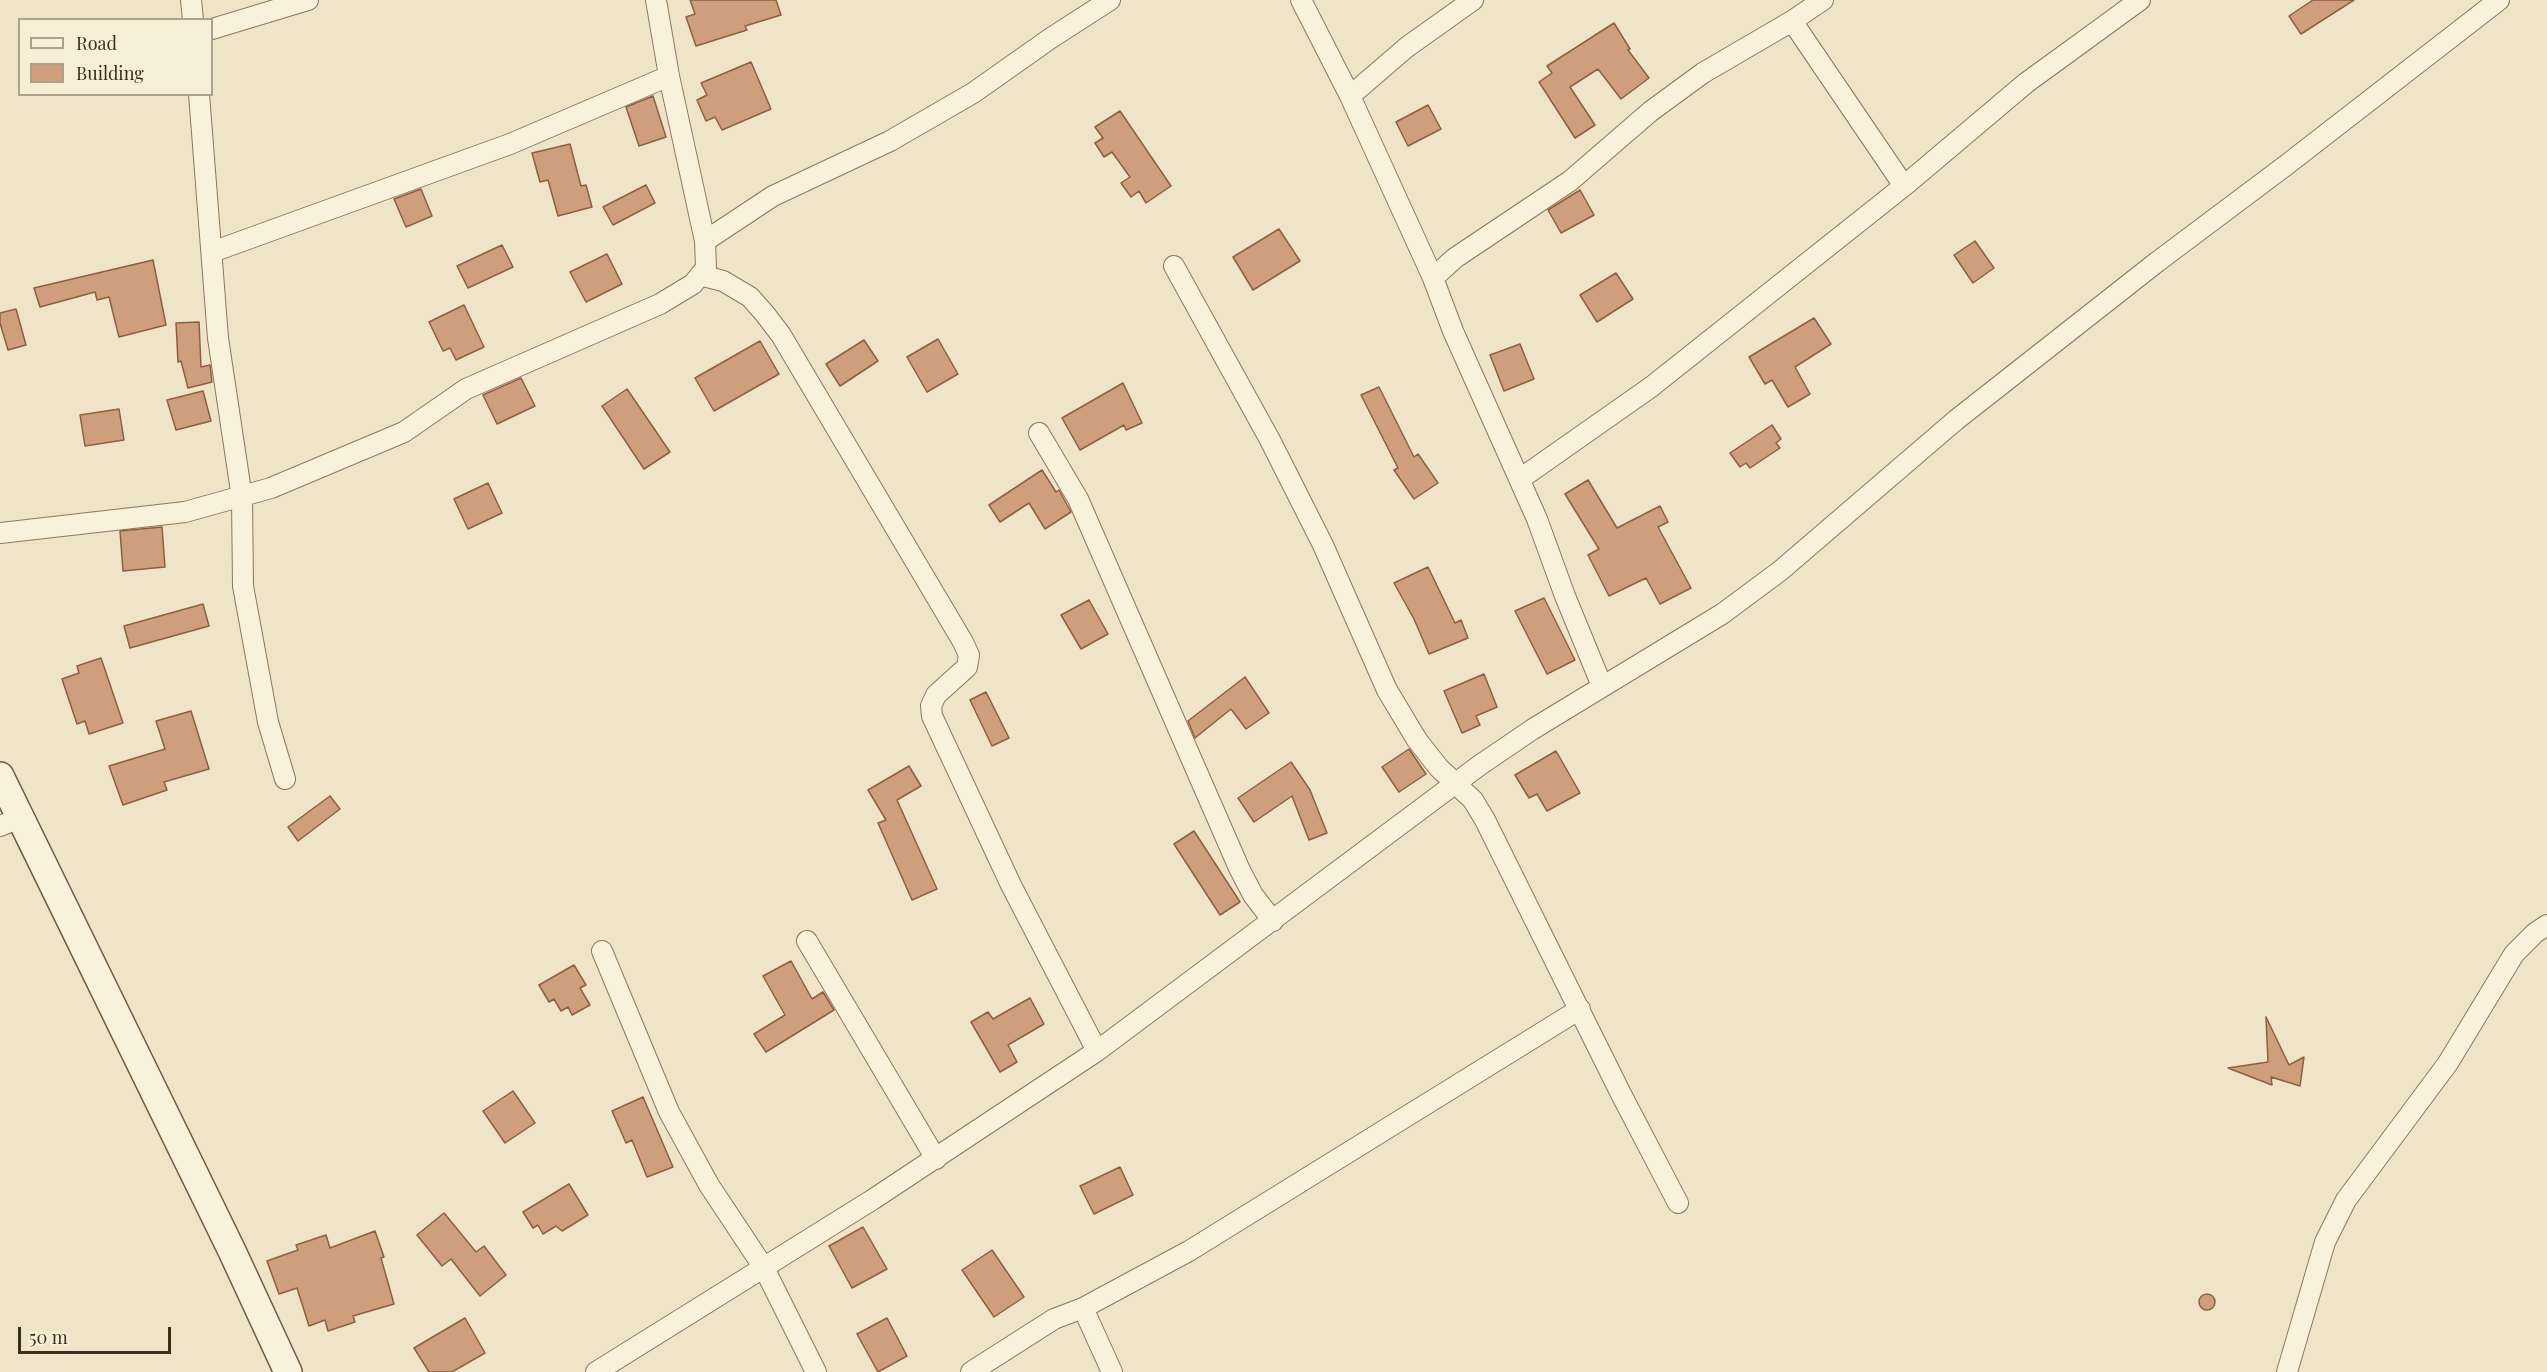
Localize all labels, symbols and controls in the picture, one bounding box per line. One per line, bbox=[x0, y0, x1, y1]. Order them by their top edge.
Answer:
legend bbox=[18, 18, 213, 96]
text: Road bbox=[76, 31, 117, 55]
text: Building bbox=[76, 61, 144, 85]
scale bar bbox=[21, 1315, 174, 1353]
text: 50 m bbox=[29, 1325, 68, 1349]

